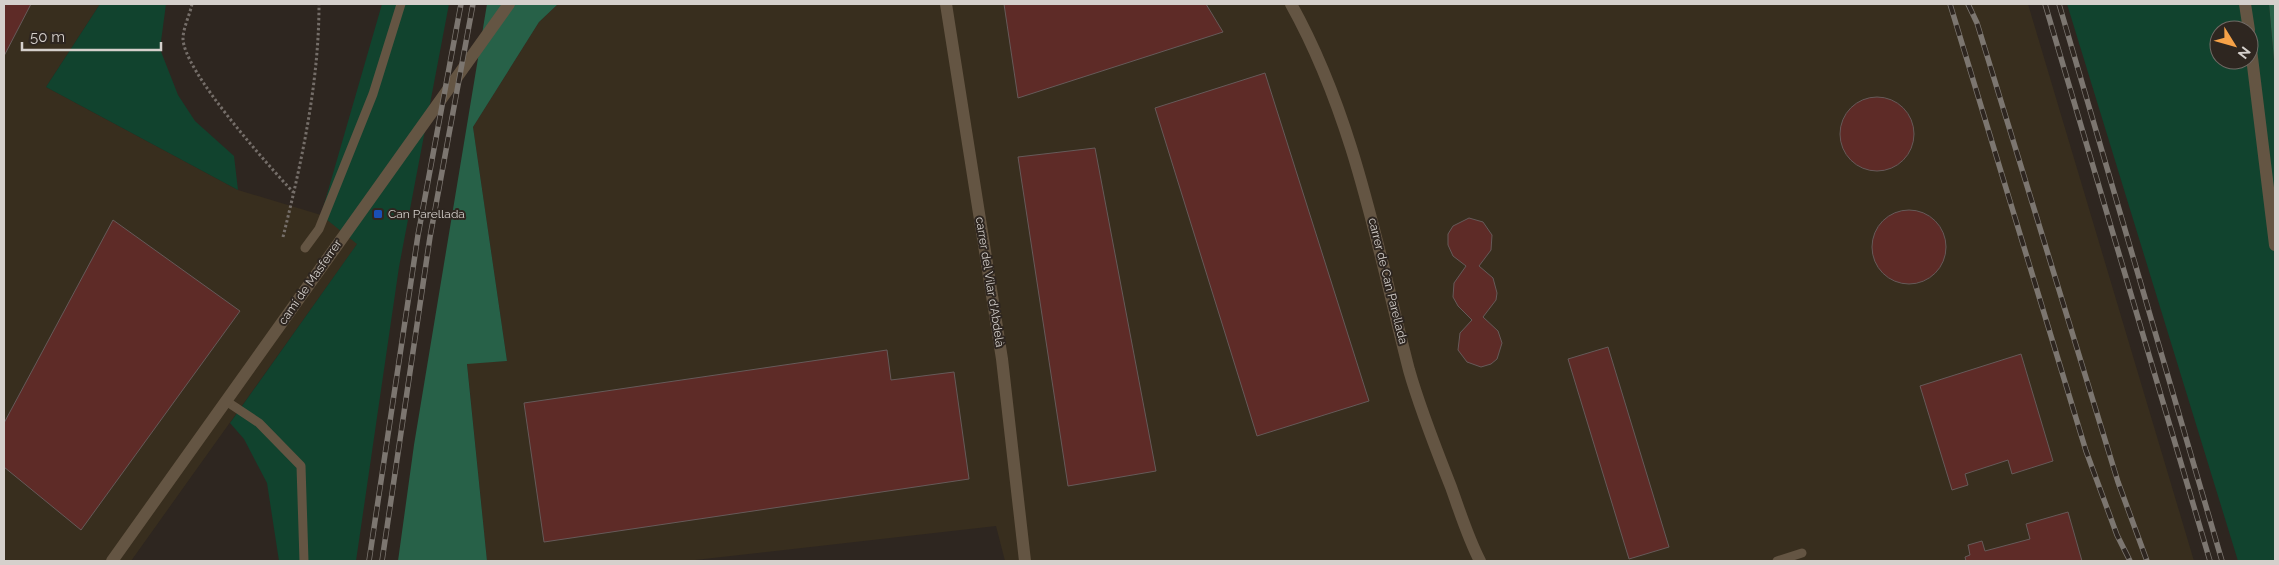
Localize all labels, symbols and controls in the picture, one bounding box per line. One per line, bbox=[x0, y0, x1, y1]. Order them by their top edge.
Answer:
scale bar bbox=[22, 20, 161, 52]
north arrow bbox=[2209, 20, 2259, 70]
text: 50 m bbox=[30, 28, 65, 46]
text: N bbox=[2235, 44, 2254, 62]
place label: Can Parellada bbox=[388, 207, 465, 221]
marker: Can Parellada bbox=[372, 208, 384, 220]
street label: carrer del Vilar d'Abdelà bbox=[973, 216, 1007, 348]
street label: carrer de Can Parellada bbox=[1365, 216, 1411, 346]
street label: camí de Masferrer bbox=[275, 236, 345, 327]

